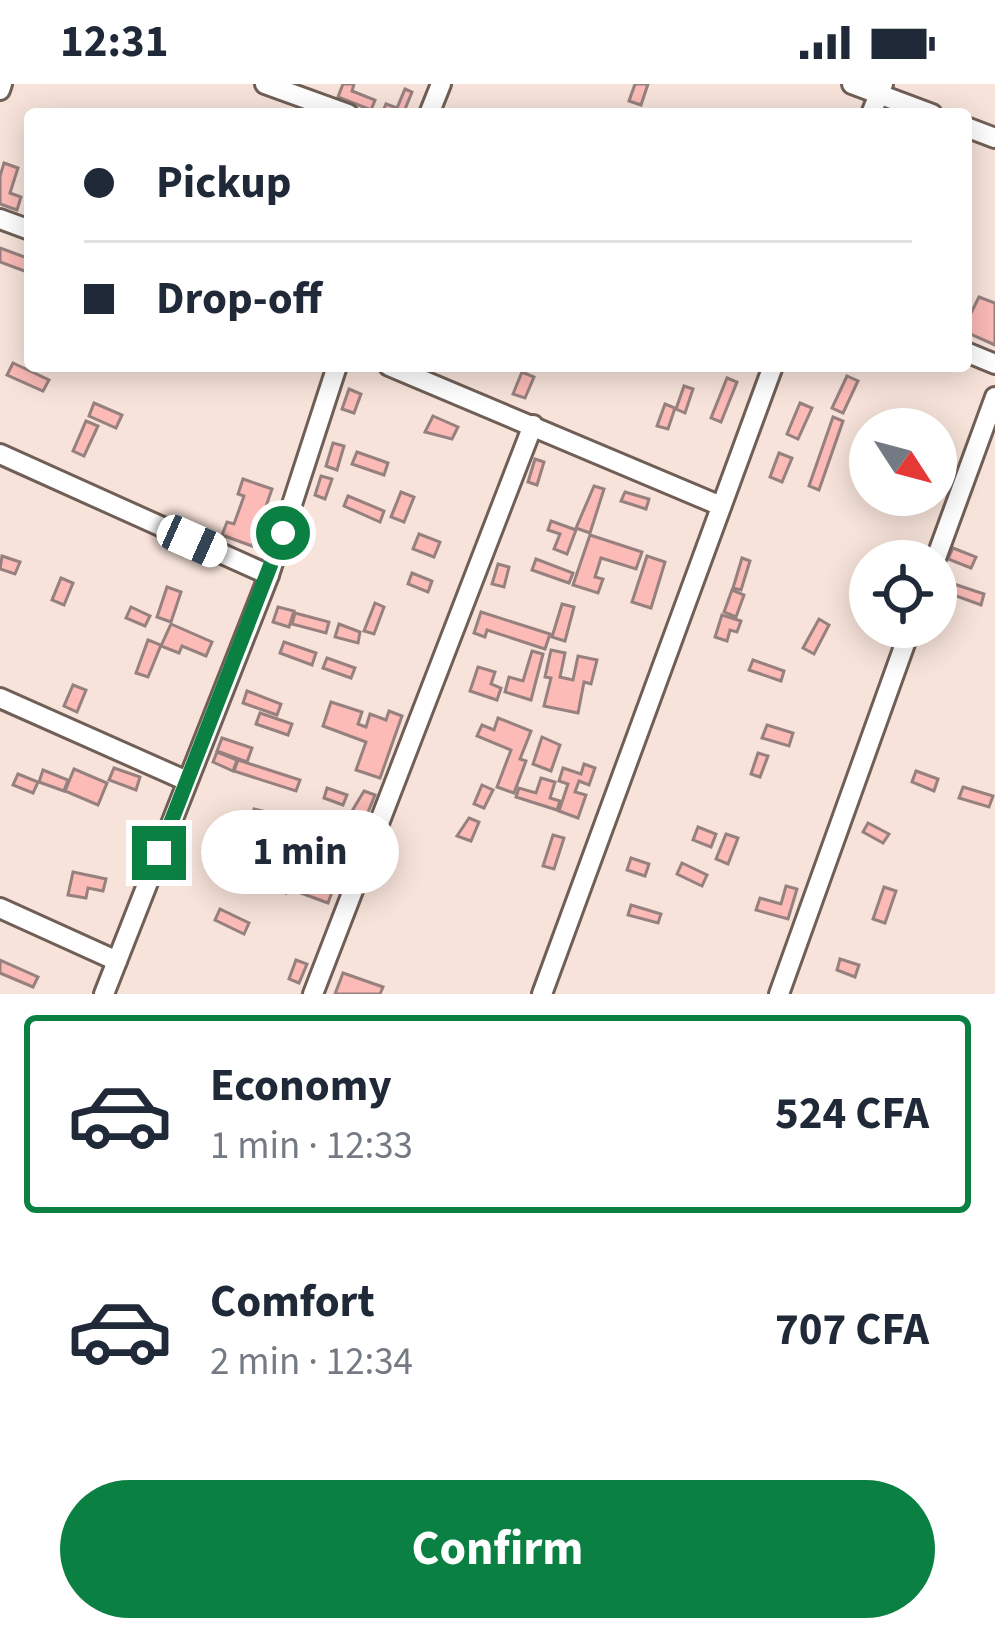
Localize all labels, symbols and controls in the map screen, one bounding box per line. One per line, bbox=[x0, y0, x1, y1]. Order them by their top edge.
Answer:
text: 12:31 bbox=[60, 10, 169, 74]
text: Pickup bbox=[156, 151, 292, 215]
text: Drop-off bbox=[156, 267, 322, 331]
north arrow bbox=[849, 408, 957, 516]
map controls bbox=[849, 408, 957, 648]
route start bbox=[256, 506, 310, 560]
car bbox=[152, 510, 232, 572]
button: locate bbox=[849, 540, 957, 648]
callout: 1 min bbox=[201, 811, 399, 895]
text: 1 min bbox=[253, 824, 347, 880]
route end bbox=[132, 826, 186, 880]
text: Economy bbox=[210, 1054, 392, 1118]
icon: car bbox=[66, 1060, 174, 1168]
text: 524 CFA bbox=[775, 1082, 929, 1146]
text: 1 min · 12:33 bbox=[210, 1118, 413, 1174]
text: Comfort bbox=[210, 1270, 375, 1334]
icon: car bbox=[66, 1276, 174, 1384]
text: 707 CFA bbox=[775, 1298, 929, 1362]
text: 2 min · 12:34 bbox=[210, 1334, 413, 1390]
button: Confirm bbox=[60, 1480, 935, 1618]

